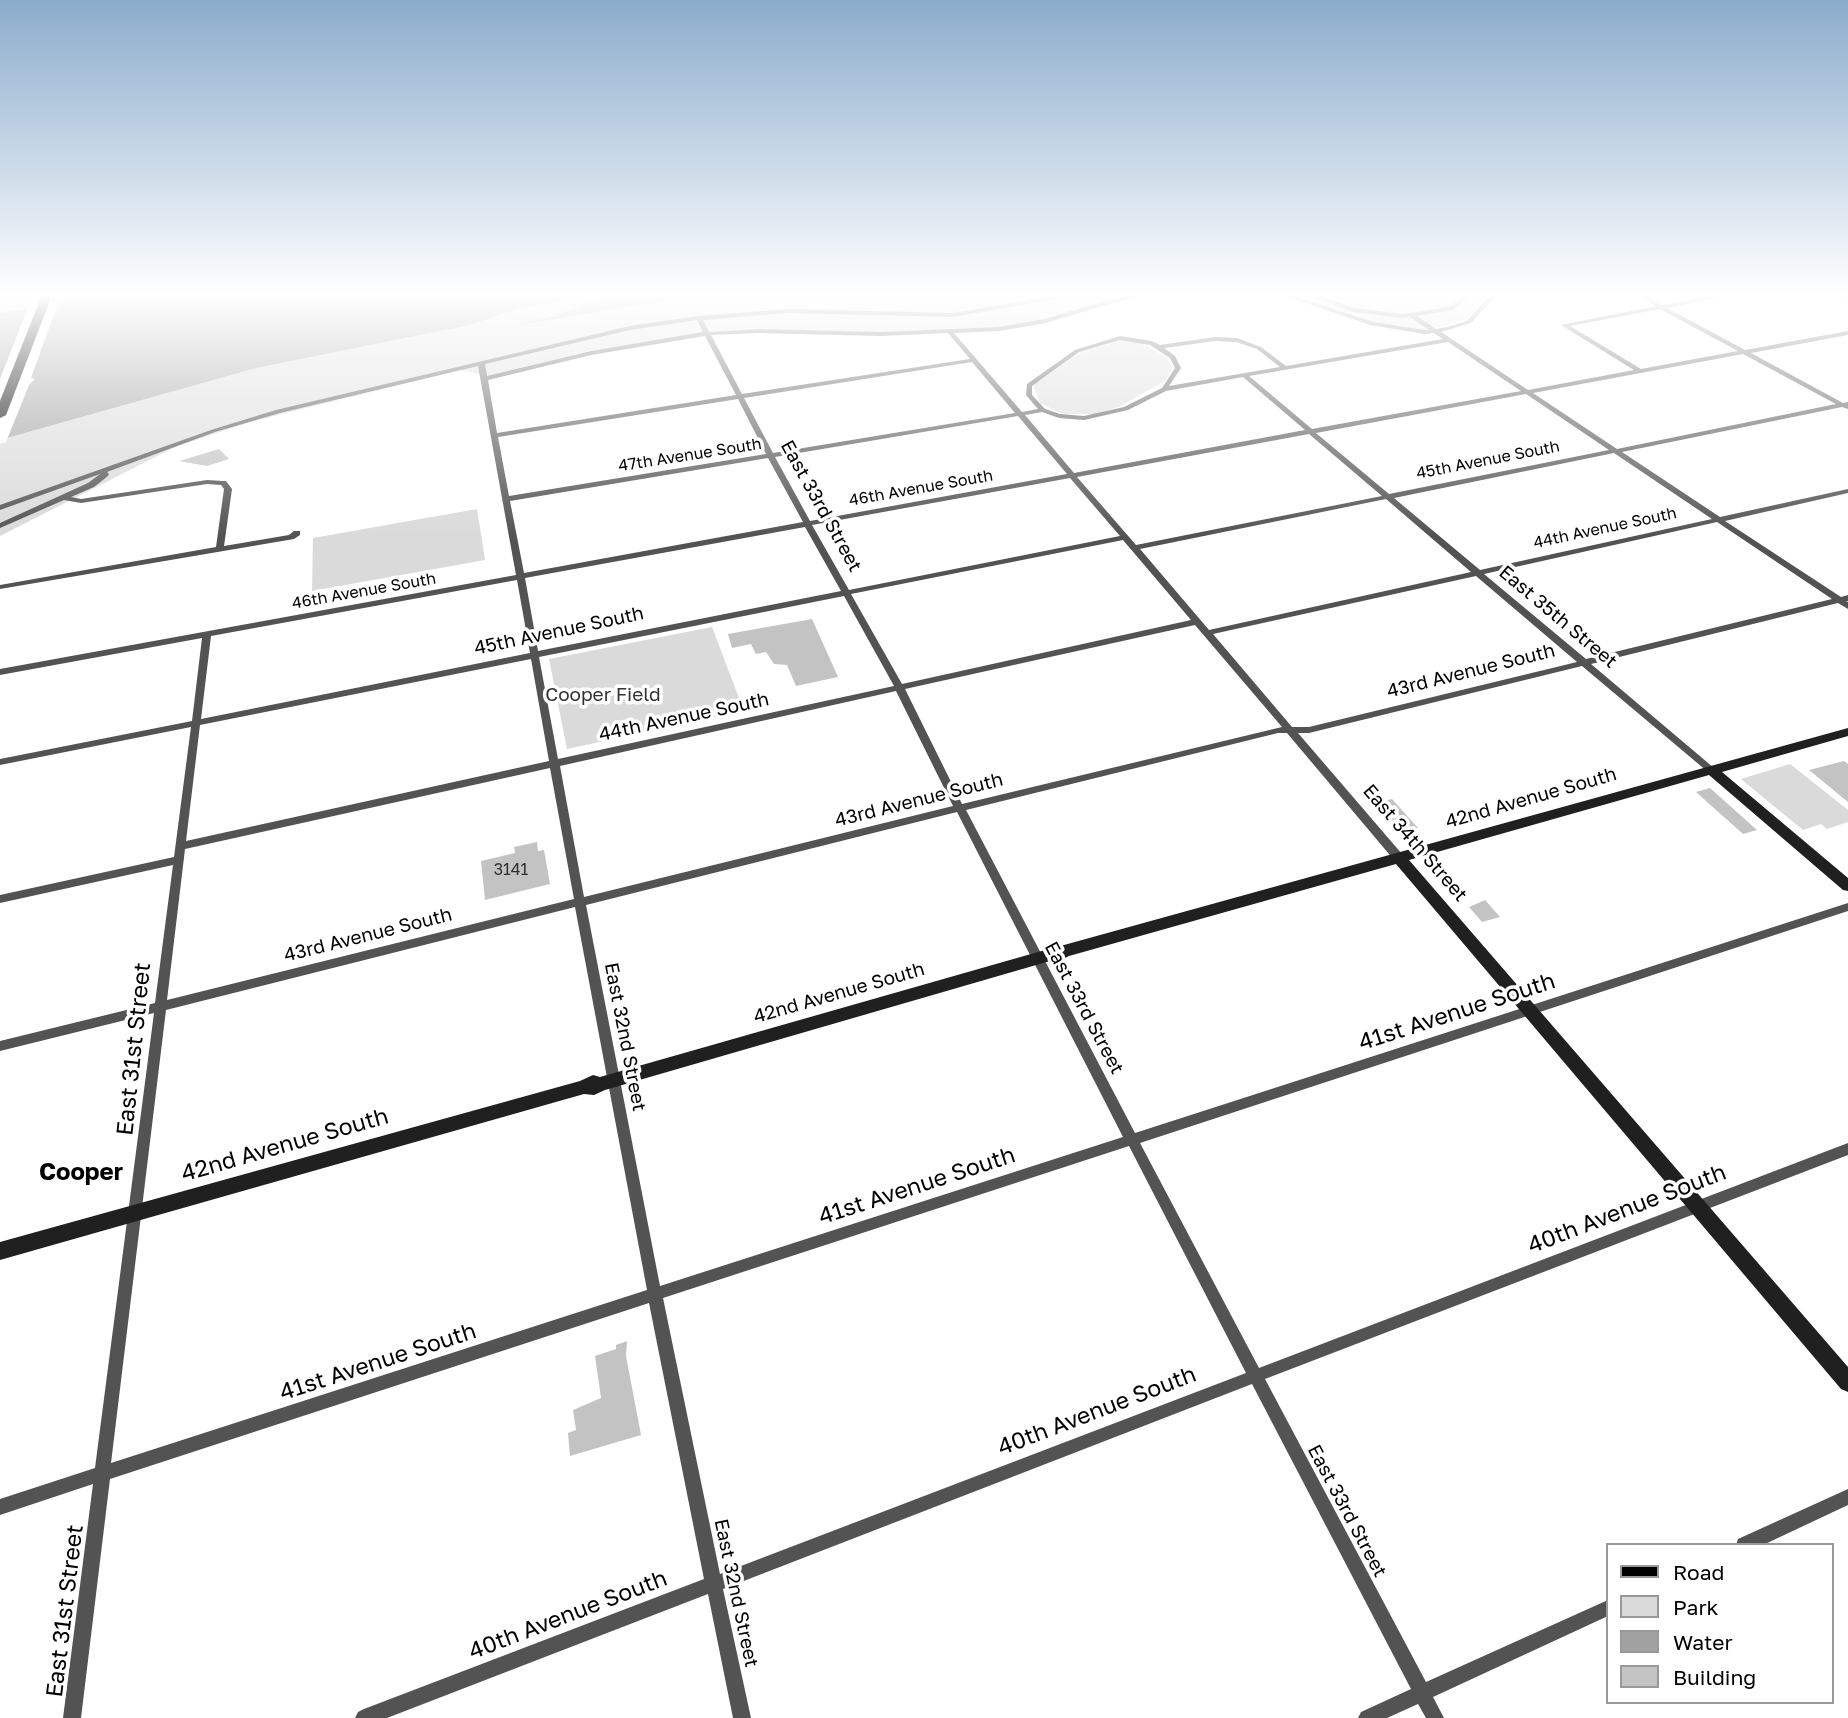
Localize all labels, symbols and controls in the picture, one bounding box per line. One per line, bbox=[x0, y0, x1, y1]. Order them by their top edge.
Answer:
street label: 47th Avenue South bbox=[617, 434, 763, 476]
street label: East 33rd Street bbox=[775, 436, 867, 576]
street label: 45th Avenue South bbox=[1415, 437, 1561, 483]
street label: 46th Avenue South bbox=[847, 466, 995, 510]
street label: 44th Avenue South bbox=[1532, 503, 1678, 553]
street label: East 35th Street bbox=[1494, 561, 1622, 673]
street label: 46th Avenue South bbox=[290, 569, 438, 613]
street label: 45th Avenue South bbox=[472, 602, 646, 660]
street label: 43rd Avenue South bbox=[1385, 639, 1557, 703]
park label: Cooper Field bbox=[545, 684, 661, 706]
street label: 44th Avenue South bbox=[597, 688, 771, 746]
street label: 42nd Avenue South bbox=[1443, 763, 1619, 833]
street label: 43rd Avenue South bbox=[833, 768, 1005, 832]
street label: East 34th Street bbox=[1358, 780, 1472, 906]
house number: 3141 bbox=[494, 860, 528, 880]
street label: 43rd Avenue South bbox=[282, 903, 454, 967]
street label: East 33rd Street bbox=[1040, 938, 1128, 1078]
street label: 42nd Avenue South bbox=[751, 958, 927, 1028]
street label: East 31st Street bbox=[111, 961, 157, 1137]
street label: East 32nd Street bbox=[599, 961, 651, 1113]
street label: 41st Avenue South bbox=[1355, 967, 1559, 1057]
street label: 42nd Avenue South bbox=[178, 1102, 392, 1188]
street label: 41st Avenue South bbox=[815, 1141, 1019, 1231]
district label: Cooper bbox=[39, 1158, 123, 1186]
street label: 40th Avenue South bbox=[1524, 1158, 1730, 1260]
street label: 41st Avenue South bbox=[276, 1317, 480, 1407]
street label: 40th Avenue South bbox=[994, 1360, 1200, 1462]
street label: East 33rd Street bbox=[1303, 1441, 1391, 1581]
street label: East 32nd Street bbox=[709, 1517, 763, 1669]
street label: East 31st Street bbox=[41, 1523, 89, 1699]
legend bbox=[1606, 1543, 1834, 1704]
text: Road bbox=[1673, 1559, 1724, 1585]
street label: 40th Avenue South bbox=[465, 1564, 671, 1666]
text: Park bbox=[1673, 1594, 1718, 1620]
text: Water bbox=[1673, 1629, 1733, 1655]
text: Building bbox=[1673, 1664, 1756, 1690]

